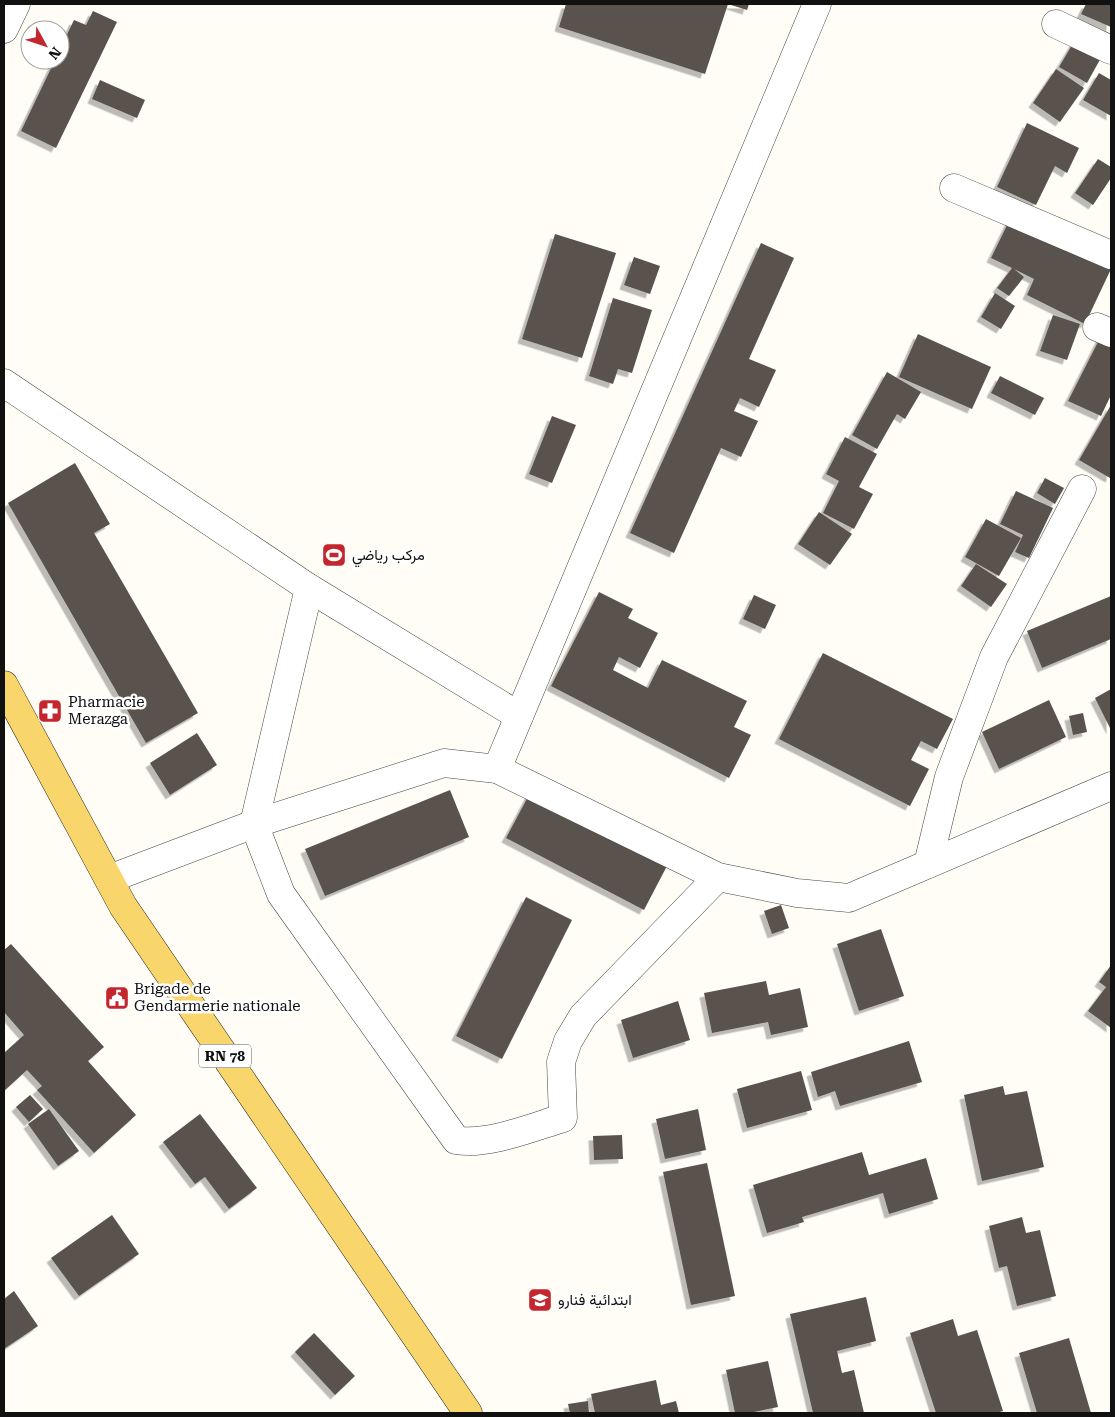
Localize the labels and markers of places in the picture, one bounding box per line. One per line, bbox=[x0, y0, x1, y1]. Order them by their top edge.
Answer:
sports icon: مركب رياضي bbox=[321, 542, 347, 568]
place label: مركب رياضي bbox=[352, 546, 425, 568]
place label: Pharmacie Merazga bbox=[68, 693, 145, 728]
pharmacy icon: Pharmacie Merazga bbox=[37, 698, 63, 724]
place label: Brigade de Gendarmerie nationale bbox=[134, 980, 301, 1015]
public building icon: Brigade de Gendarmerie nationale bbox=[104, 985, 130, 1011]
school or university icon: ابتدائية فنارو bbox=[527, 1287, 553, 1313]
place label: ابتدائية فنارو bbox=[558, 1291, 632, 1309]

